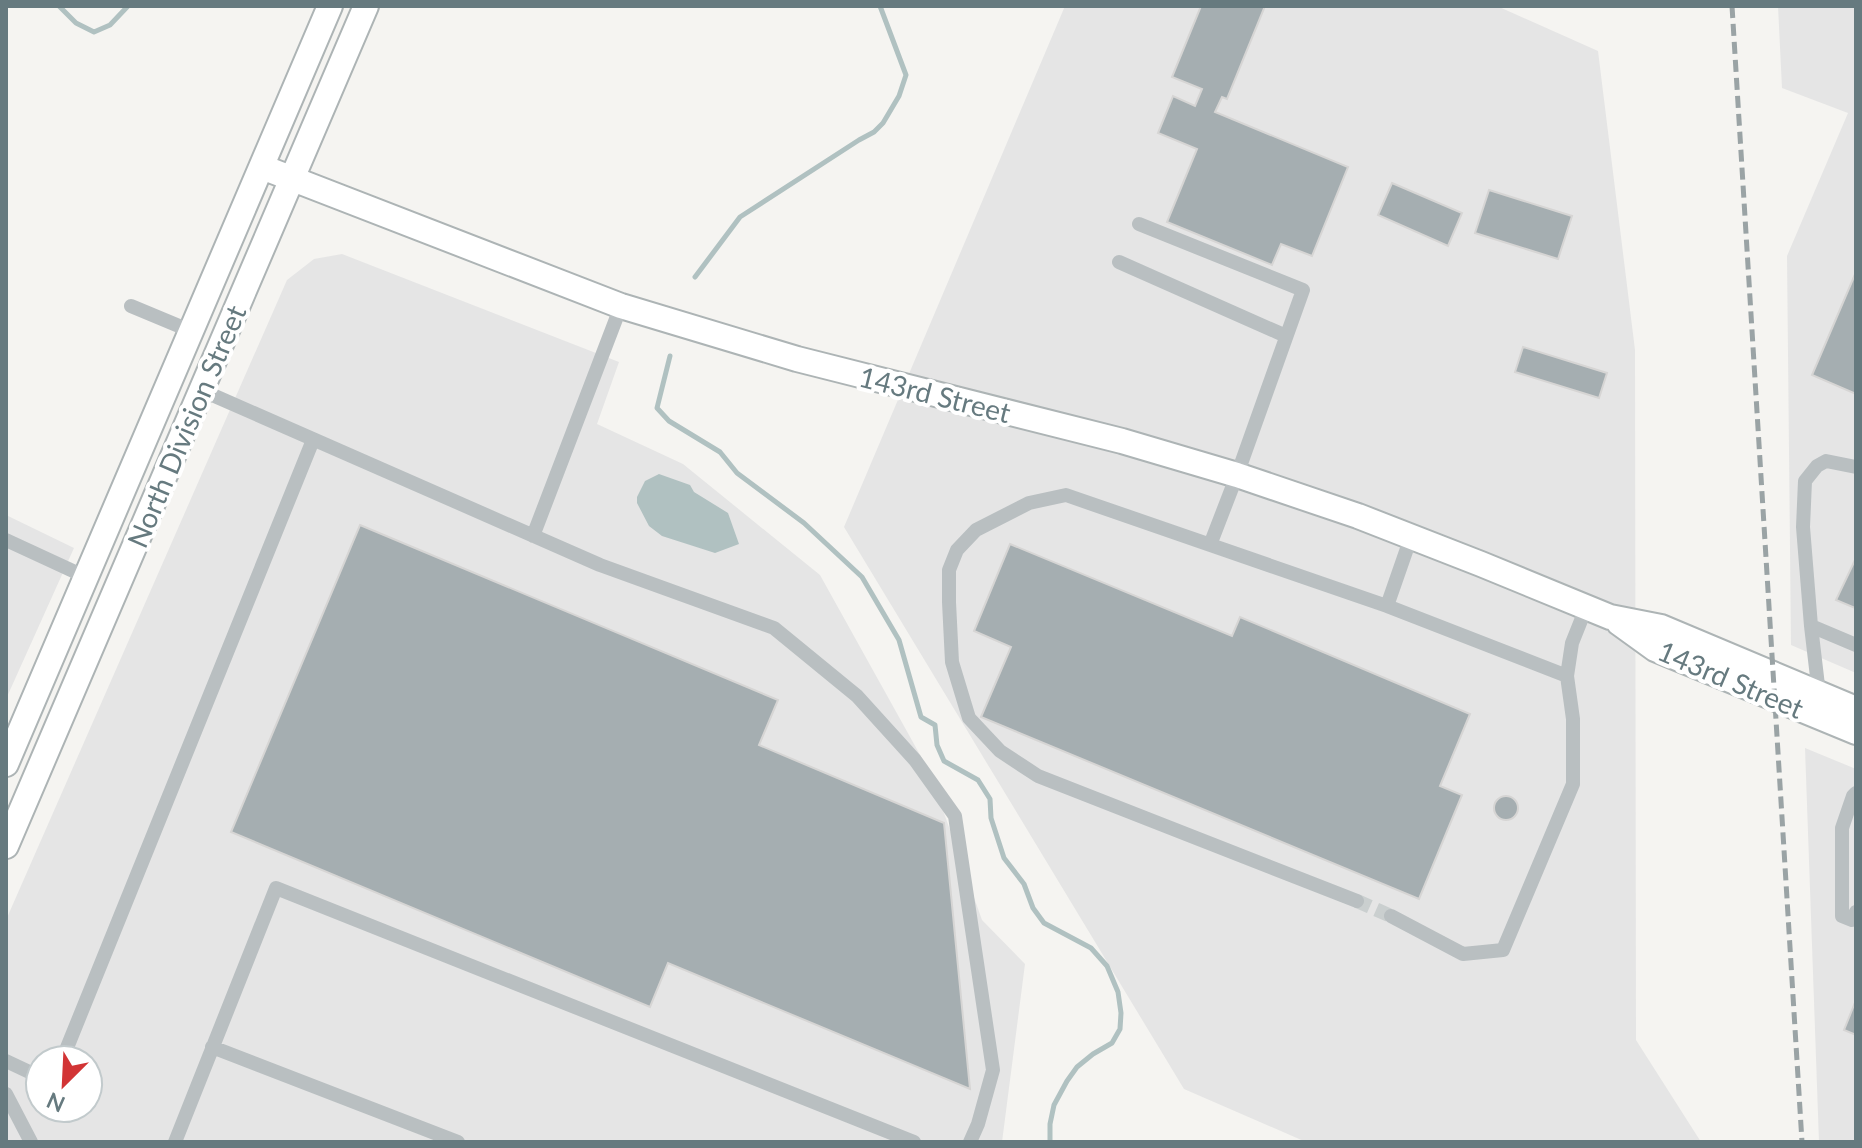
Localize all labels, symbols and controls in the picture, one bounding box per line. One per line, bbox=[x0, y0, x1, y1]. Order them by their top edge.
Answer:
street label: North Division Street bbox=[120, 300, 252, 552]
street label: 143rd Street bbox=[856, 359, 1014, 429]
street label: 143rd Street bbox=[1653, 633, 1809, 725]
north arrow bbox=[24, 1044, 104, 1124]
text: N bbox=[42, 1087, 69, 1119]

